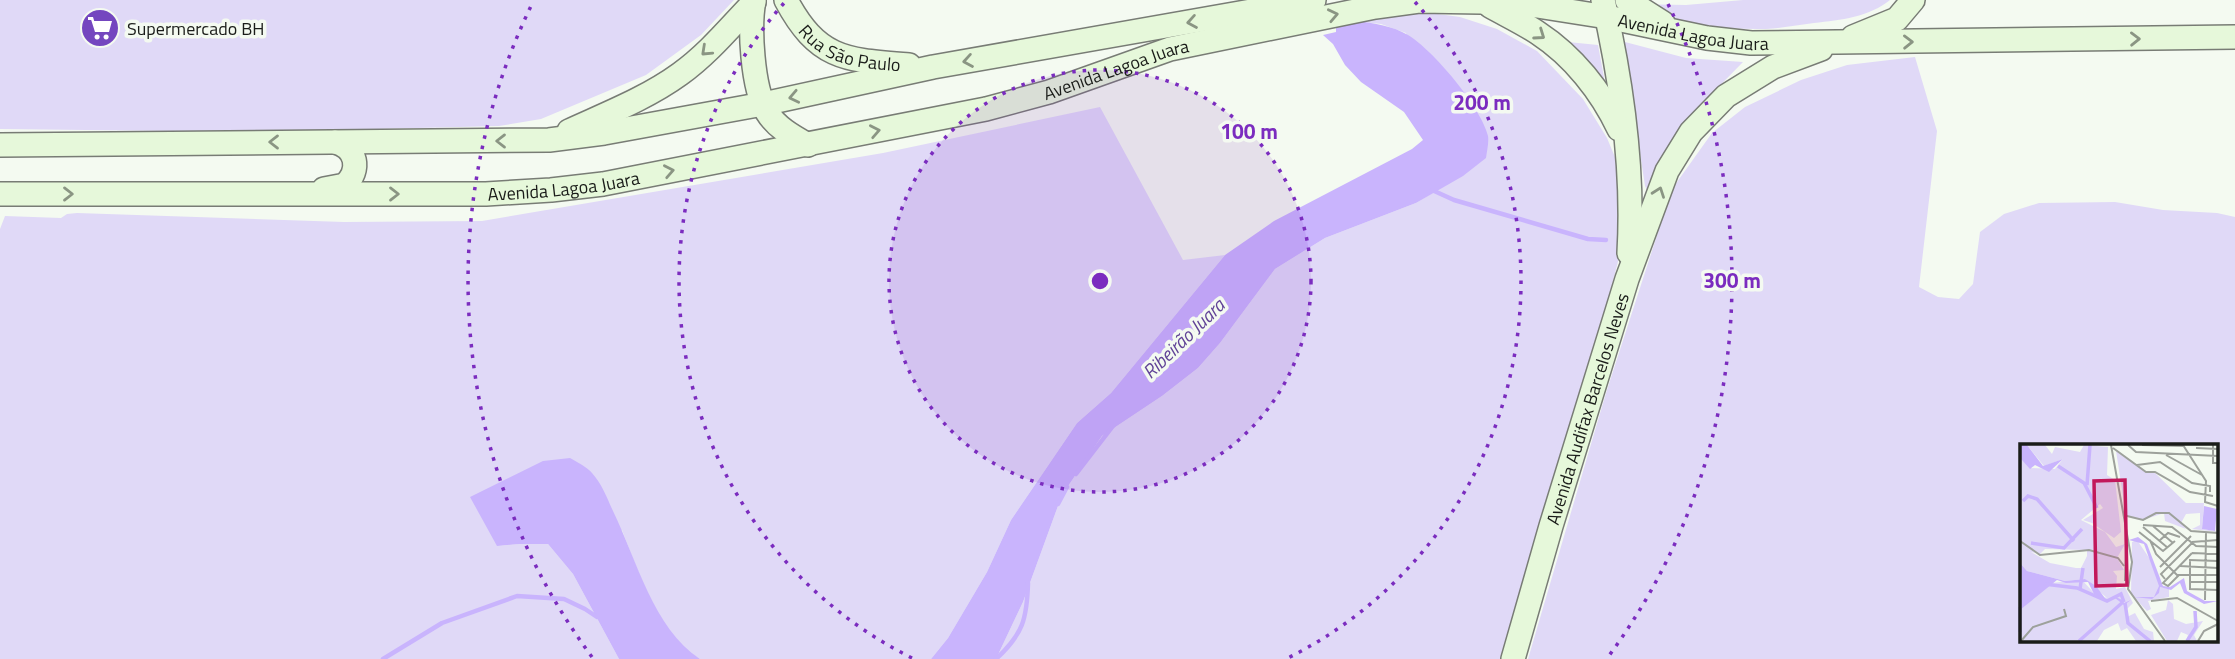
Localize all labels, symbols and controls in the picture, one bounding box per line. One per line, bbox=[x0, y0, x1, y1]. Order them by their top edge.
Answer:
street label: Avenida Lagoa Juara bbox=[1616, 6, 1769, 57]
supermarket icon: Supermercado BH bbox=[79, 7, 121, 49]
one-way arrow bbox=[1327, 9, 1339, 24]
one-way arrow bbox=[1186, 13, 1198, 28]
place label: Supermercado BH bbox=[127, 15, 264, 42]
street label: Rua São Paulo bbox=[793, 18, 902, 78]
one-way arrow bbox=[1532, 27, 1545, 40]
one-way arrow bbox=[2130, 31, 2141, 46]
street label: Avenida Lagoa Juara bbox=[1040, 32, 1191, 106]
one-way arrow bbox=[1903, 34, 1913, 50]
one-way arrow bbox=[701, 43, 714, 56]
one-way arrow bbox=[962, 53, 974, 68]
text: 200 m bbox=[1453, 86, 1511, 118]
one-way arrow bbox=[788, 89, 800, 104]
text: 100 m bbox=[1220, 115, 1278, 147]
one-way arrow bbox=[869, 125, 881, 140]
one-way arrow bbox=[496, 133, 506, 149]
one-way arrow bbox=[268, 134, 279, 150]
street label: Avenida Lagoa Juara bbox=[487, 164, 642, 207]
one-way arrow bbox=[663, 165, 675, 180]
one-way arrow bbox=[63, 186, 74, 202]
one-way arrow bbox=[389, 186, 399, 202]
one-way arrow bbox=[1651, 187, 1665, 199]
text: 300 m bbox=[1703, 264, 1761, 296]
centre of rings bbox=[1088, 269, 1112, 293]
water label: Ribeirão Juara bbox=[1135, 290, 1232, 385]
street label: Avenida Audifax Barcelos Neves bbox=[1539, 290, 1635, 528]
inset map bbox=[2020, 444, 2218, 642]

